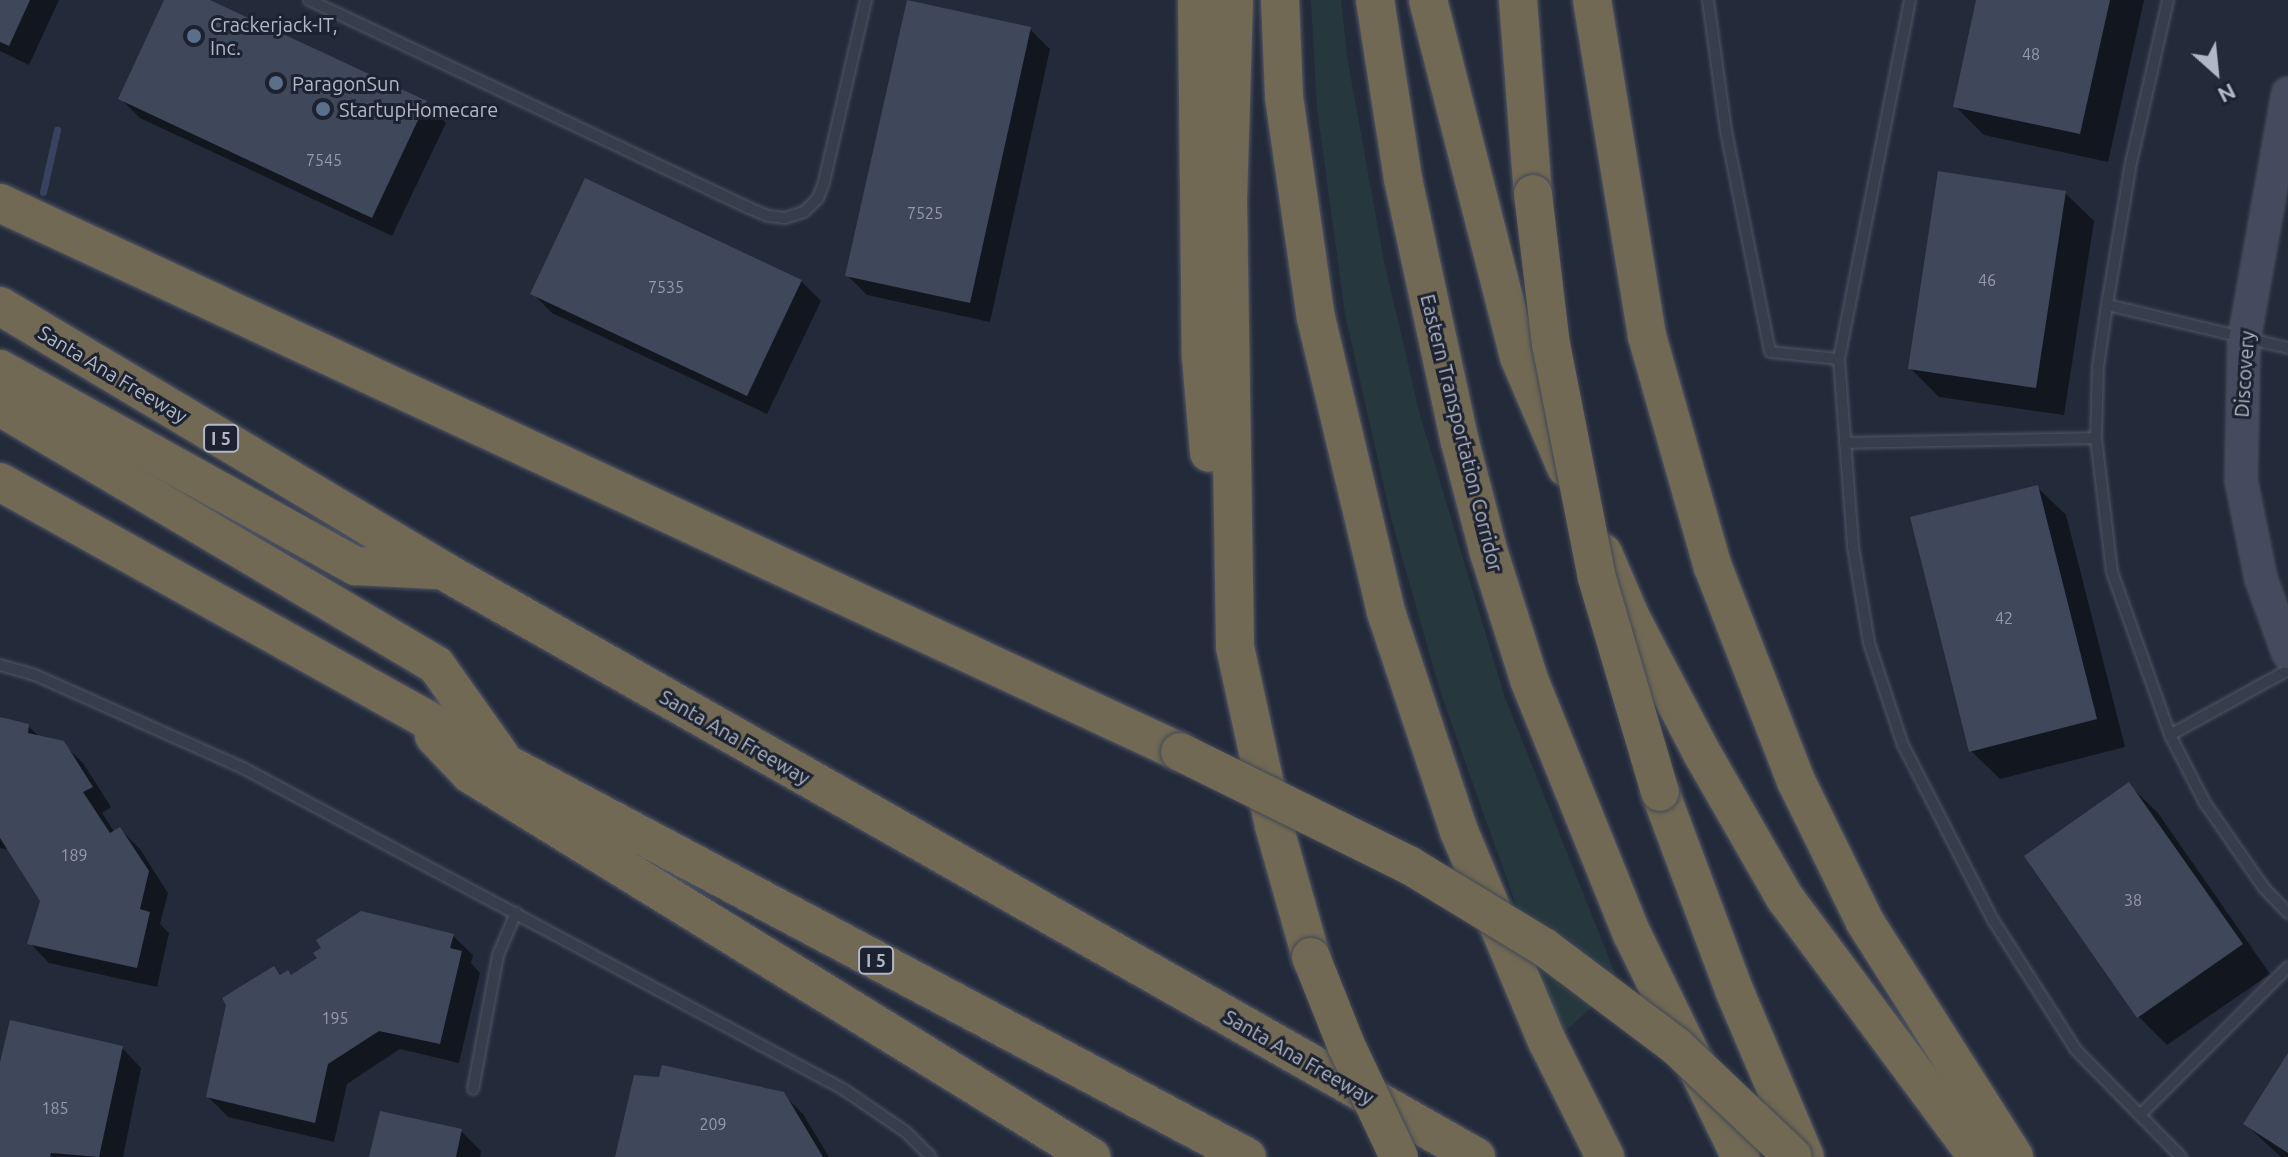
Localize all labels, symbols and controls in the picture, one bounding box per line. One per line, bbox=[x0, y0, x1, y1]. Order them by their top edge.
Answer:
place label: Crackerjack-IT, Inc. bbox=[210, 12, 338, 59]
marker: Crackerjack-IT, Inc. bbox=[185, 27, 203, 45]
north arrow bbox=[2176, 32, 2256, 112]
house number: 48 bbox=[2022, 44, 2040, 64]
place label: ParagonSun bbox=[292, 71, 400, 95]
marker: ParagonSun bbox=[267, 74, 285, 92]
text: N bbox=[2214, 79, 2240, 109]
place label: StartupHomecare bbox=[339, 97, 498, 121]
marker: StartupHomecare bbox=[314, 100, 332, 118]
house number: 7545 bbox=[306, 150, 342, 170]
house number: 7525 bbox=[907, 203, 943, 223]
house number: 46 bbox=[1978, 270, 1996, 290]
house number: 7535 bbox=[648, 277, 684, 297]
street label: Eastern Transportation Corridor bbox=[1416, 292, 1508, 574]
street label: Santa Ana Freeway bbox=[34, 320, 192, 428]
street label: Discovery bbox=[2229, 330, 2259, 418]
road number: I 5 bbox=[203, 424, 239, 452]
house number: 42 bbox=[1995, 608, 2013, 628]
street label: Santa Ana Freeway bbox=[656, 684, 814, 790]
house number: 189 bbox=[60, 845, 88, 865]
house number: 38 bbox=[2124, 890, 2142, 910]
road number: I 5 bbox=[858, 946, 894, 974]
street label: Santa Ana Freeway bbox=[1220, 1004, 1378, 1110]
house number: 195 bbox=[321, 1008, 349, 1028]
house number: 185 bbox=[41, 1098, 69, 1118]
house number: 209 bbox=[699, 1114, 727, 1134]

